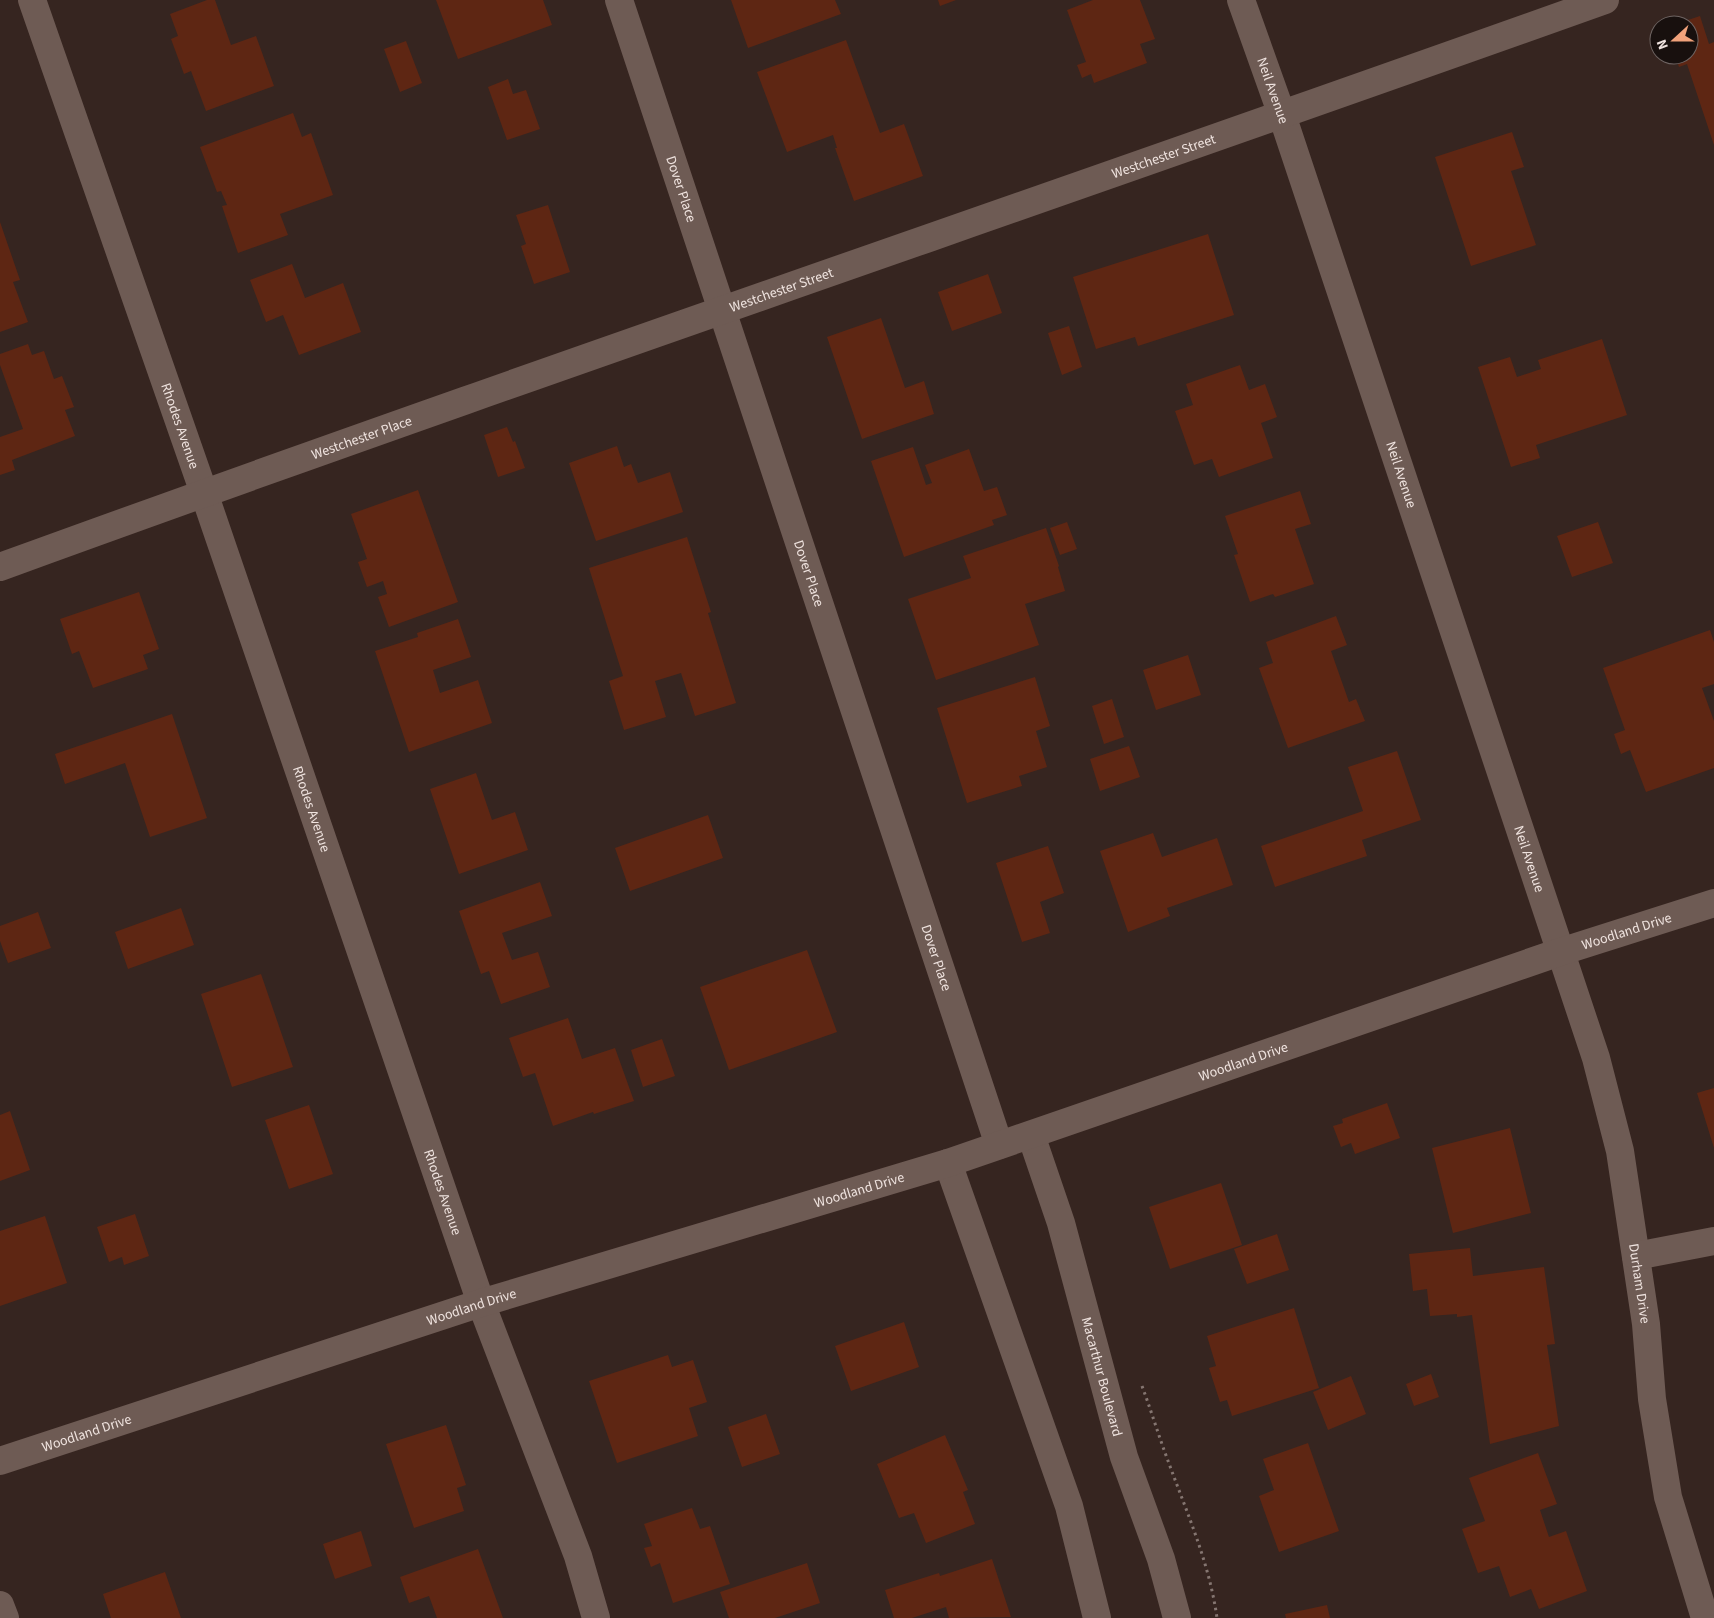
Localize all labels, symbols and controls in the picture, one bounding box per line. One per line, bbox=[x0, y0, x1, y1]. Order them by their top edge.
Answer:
north arrow bbox=[1649, 15, 1699, 65]
text: N bbox=[1652, 36, 1674, 52]
street label: Neil Avenue bbox=[1251, 55, 1293, 127]
street label: Westchester Street bbox=[1109, 129, 1219, 184]
street label: Dover Place bbox=[660, 153, 701, 225]
street label: Westchester Street bbox=[727, 263, 836, 318]
street label: Rhodes Avenue bbox=[155, 380, 204, 472]
street label: Westchester Place bbox=[309, 411, 415, 465]
street label: Neil Avenue bbox=[1380, 439, 1421, 511]
street label: Dover Place bbox=[788, 538, 829, 609]
street label: Rhodes Avenue bbox=[287, 763, 335, 855]
street label: Neil Avenue bbox=[1508, 823, 1549, 895]
street label: Woodland Drive bbox=[1579, 908, 1674, 955]
street label: Dover Place bbox=[916, 922, 956, 994]
street label: Woodland Drive bbox=[1196, 1038, 1291, 1087]
street label: Rhodes Avenue bbox=[418, 1147, 466, 1238]
street label: Woodland Drive bbox=[812, 1168, 907, 1214]
street label: Durham Drive bbox=[1623, 1242, 1655, 1325]
street label: Woodland Drive bbox=[424, 1284, 519, 1331]
street label: Macarthur Boulevard bbox=[1076, 1315, 1127, 1439]
street label: Woodland Drive bbox=[39, 1409, 134, 1458]

